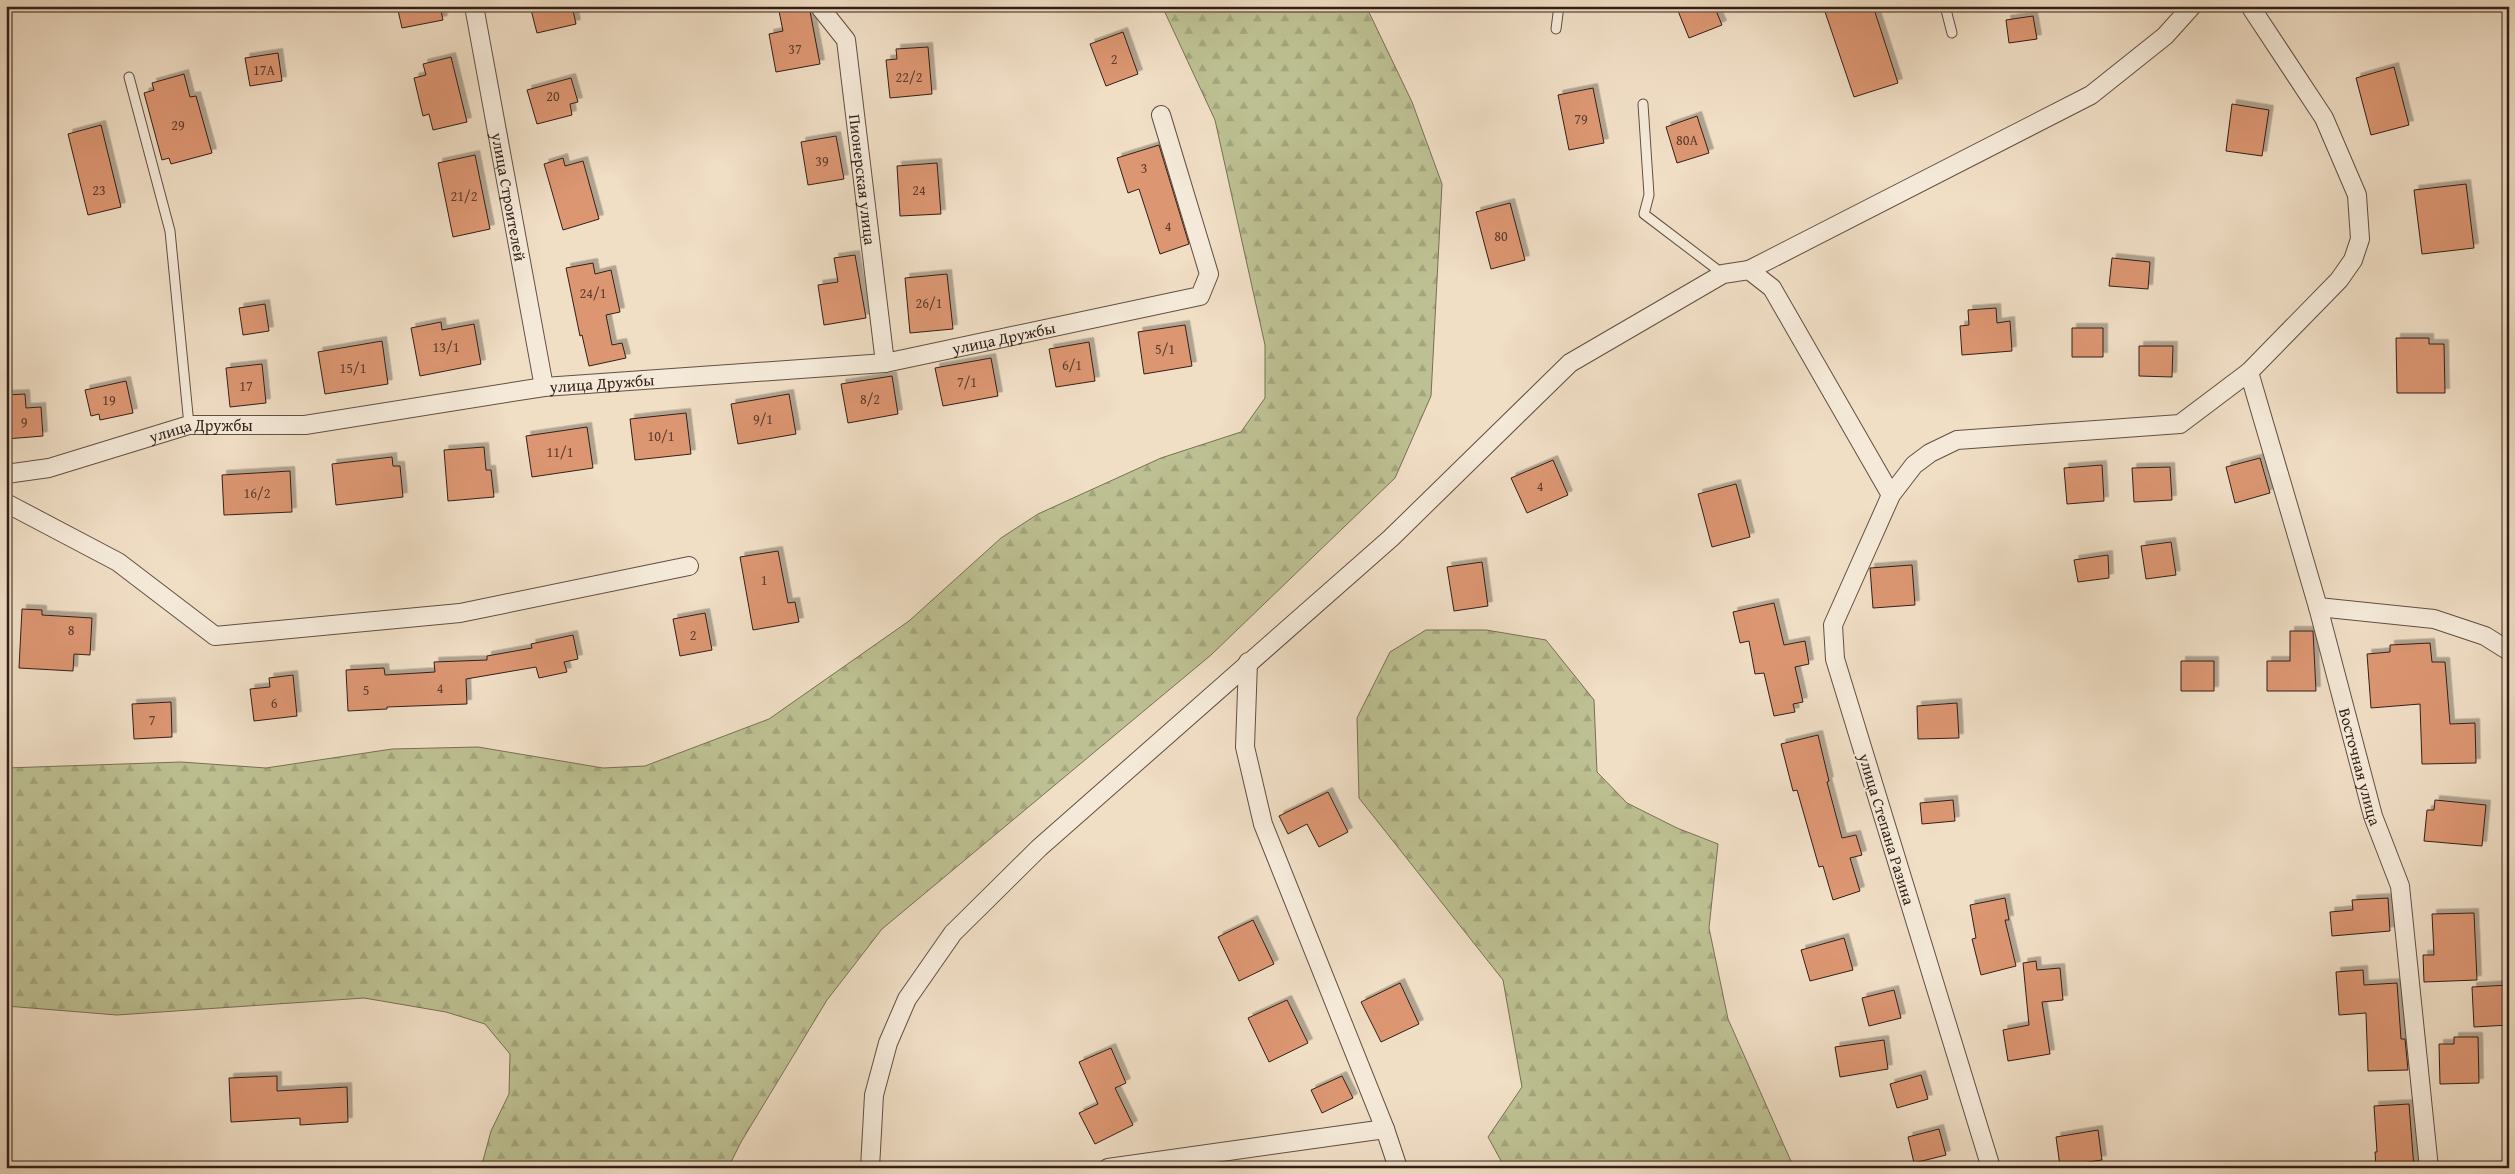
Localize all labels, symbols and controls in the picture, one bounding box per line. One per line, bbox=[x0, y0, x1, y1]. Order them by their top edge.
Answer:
house number: 37 bbox=[788, 39, 802, 59]
house number: 2 bbox=[1111, 49, 1117, 69]
house number: 17А bbox=[253, 60, 275, 80]
house number: 22/2 bbox=[896, 67, 922, 87]
house number: 20 bbox=[546, 86, 560, 106]
house number: 79 bbox=[1574, 109, 1588, 129]
street label: Пионерская улица bbox=[843, 113, 883, 247]
house number: 29 bbox=[171, 115, 185, 135]
street label: улица Строителей bbox=[485, 129, 533, 264]
house number: 80А bbox=[1676, 130, 1698, 150]
house number: 39 bbox=[815, 151, 829, 171]
house number: 3 bbox=[1141, 158, 1147, 178]
house number: 23 bbox=[92, 180, 106, 200]
house number: 24 bbox=[912, 180, 926, 200]
house number: 21/2 bbox=[451, 186, 477, 206]
house number: 4 bbox=[1165, 216, 1172, 236]
house number: 80 bbox=[1494, 226, 1508, 246]
house number: 24/1 bbox=[580, 283, 606, 303]
house number: 26/1 bbox=[916, 293, 942, 313]
street label: улица Дружбы bbox=[949, 315, 1057, 361]
house number: 13/1 bbox=[433, 337, 459, 357]
house number: 5/1 bbox=[1155, 339, 1175, 359]
house number: 6/1 bbox=[1062, 355, 1082, 375]
house number: 15/1 bbox=[340, 358, 366, 378]
street label: улица Дружбы bbox=[548, 367, 655, 399]
house number: 7/1 bbox=[957, 372, 977, 392]
house number: 17 bbox=[239, 376, 253, 396]
house number: 8/2 bbox=[860, 389, 880, 409]
house number: 19 bbox=[102, 390, 116, 410]
house number: 9/1 bbox=[753, 409, 773, 429]
house number: 9 bbox=[21, 412, 28, 432]
street label: улица Дружбы bbox=[145, 413, 253, 449]
house number: 10/1 bbox=[648, 426, 674, 446]
house number: 11/1 bbox=[547, 442, 573, 462]
house number: 4 bbox=[1537, 476, 1544, 496]
house number: 16/2 bbox=[244, 483, 270, 503]
house number: 1 bbox=[761, 570, 767, 590]
house number: 8 bbox=[68, 620, 75, 640]
house number: 2 bbox=[690, 625, 696, 645]
house number: 4 bbox=[437, 678, 444, 698]
house number: 5 bbox=[363, 680, 369, 700]
house number: 6 bbox=[271, 693, 278, 713]
street label: Восточная улица bbox=[2333, 705, 2388, 829]
house number: 7 bbox=[149, 710, 156, 730]
street label: улица Степана Разина bbox=[1852, 749, 1922, 908]

